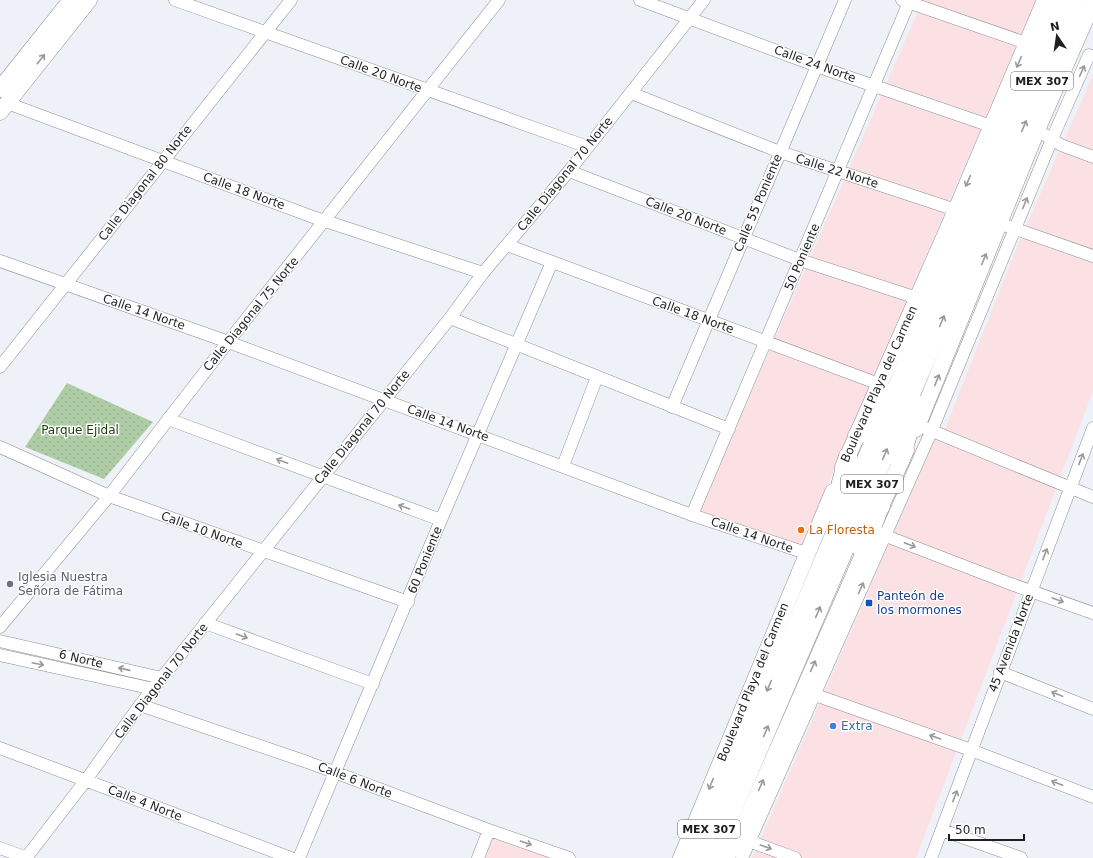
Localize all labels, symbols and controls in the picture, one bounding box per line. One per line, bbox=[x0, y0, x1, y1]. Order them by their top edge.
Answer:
north arrow bbox=[1037, 16, 1077, 56]
text: N bbox=[1049, 19, 1061, 34]
street label: Calle 24 Norte bbox=[772, 43, 858, 85]
one-way arrow bbox=[37, 53, 46, 64]
street label: Calle 20 Norte bbox=[338, 53, 424, 95]
one-way arrow bbox=[1014, 55, 1022, 67]
one-way arrow bbox=[1079, 65, 1086, 77]
road number: MEX 307 bbox=[1011, 72, 1073, 90]
street label: Calle Diagonal 70 Norte bbox=[515, 114, 615, 234]
one-way arrow bbox=[1020, 121, 1028, 133]
street label: Calle Diagonal 80 Norte bbox=[95, 122, 195, 244]
street label: Calle 22 Norte bbox=[794, 151, 880, 191]
street label: Calle 55 Poniente bbox=[731, 152, 785, 254]
street label: Calle 18 Norte bbox=[201, 170, 287, 212]
one-way arrow bbox=[964, 175, 971, 187]
street label: Calle 20 Norte bbox=[643, 194, 729, 238]
one-way arrow bbox=[1022, 198, 1030, 210]
street label: 50 Poniente bbox=[782, 221, 822, 293]
one-way arrow bbox=[981, 253, 989, 265]
street label: Calle Diagonal 75 Norte bbox=[201, 254, 301, 374]
street label: Calle 14 Norte bbox=[101, 291, 187, 333]
street label: Calle 18 Norte bbox=[650, 294, 736, 336]
street label: Boulevard Playa del Carmen bbox=[838, 304, 920, 464]
one-way arrow bbox=[938, 316, 946, 328]
street label: Calle Diagonal 70 Norte bbox=[312, 367, 412, 487]
one-way arrow bbox=[933, 374, 941, 386]
street label: Calle 14 Norte bbox=[405, 402, 491, 444]
park label: Parque Ejidal bbox=[41, 423, 119, 437]
one-way arrow bbox=[882, 448, 890, 460]
one-way arrow bbox=[1078, 453, 1086, 465]
one-way arrow bbox=[277, 457, 289, 465]
road number: MEX 307 bbox=[841, 475, 903, 493]
one-way arrow bbox=[399, 502, 411, 510]
street label: Calle 10 Norte bbox=[159, 509, 245, 551]
street label: Calle 14 Norte bbox=[709, 514, 795, 556]
place label: La Floresta bbox=[809, 523, 875, 537]
street label: 60 Poniente bbox=[405, 524, 445, 596]
marker: La Floresta bbox=[796, 525, 806, 535]
one-way arrow bbox=[903, 542, 915, 550]
one-way arrow bbox=[1041, 549, 1049, 561]
place label: Iglesia Nuestra Señora de Fátima bbox=[18, 570, 123, 598]
marker: Iglesia Nuestra Señora de Fátima bbox=[5, 579, 15, 589]
one-way arrow bbox=[858, 582, 866, 594]
place label: Panteón de los mormones bbox=[877, 589, 962, 617]
street label: 45 Avenida Norte bbox=[986, 592, 1036, 694]
one-way arrow bbox=[1051, 597, 1063, 605]
marker: Panteón de los mormones bbox=[864, 598, 874, 608]
street label: Boulevard Playa del Carmen bbox=[715, 601, 791, 763]
one-way arrow bbox=[814, 606, 822, 618]
street label: Calle Diagonal 70 Norte bbox=[111, 620, 211, 742]
one-way arrow bbox=[235, 633, 247, 641]
street label: 6 Norte bbox=[58, 647, 104, 671]
one-way arrow bbox=[31, 660, 44, 668]
one-way arrow bbox=[810, 660, 817, 672]
one-way arrow bbox=[118, 665, 131, 672]
one-way arrow bbox=[765, 679, 773, 691]
one-way arrow bbox=[1051, 690, 1063, 698]
place label: Extra bbox=[841, 719, 873, 733]
marker: Extra bbox=[828, 721, 838, 731]
one-way arrow bbox=[763, 726, 770, 738]
one-way arrow bbox=[929, 733, 941, 741]
street label: Calle 6 Norte bbox=[316, 759, 394, 801]
one-way arrow bbox=[707, 777, 715, 789]
one-way arrow bbox=[1051, 778, 1063, 786]
one-way arrow bbox=[758, 780, 765, 792]
street label: Calle 4 Norte bbox=[106, 782, 184, 824]
one-way arrow bbox=[951, 790, 959, 802]
scale bar bbox=[949, 816, 1024, 842]
road number: MEX 307 bbox=[678, 820, 740, 838]
text: 50 m bbox=[955, 823, 986, 837]
one-way arrow bbox=[520, 840, 533, 847]
one-way arrow bbox=[760, 844, 772, 852]

